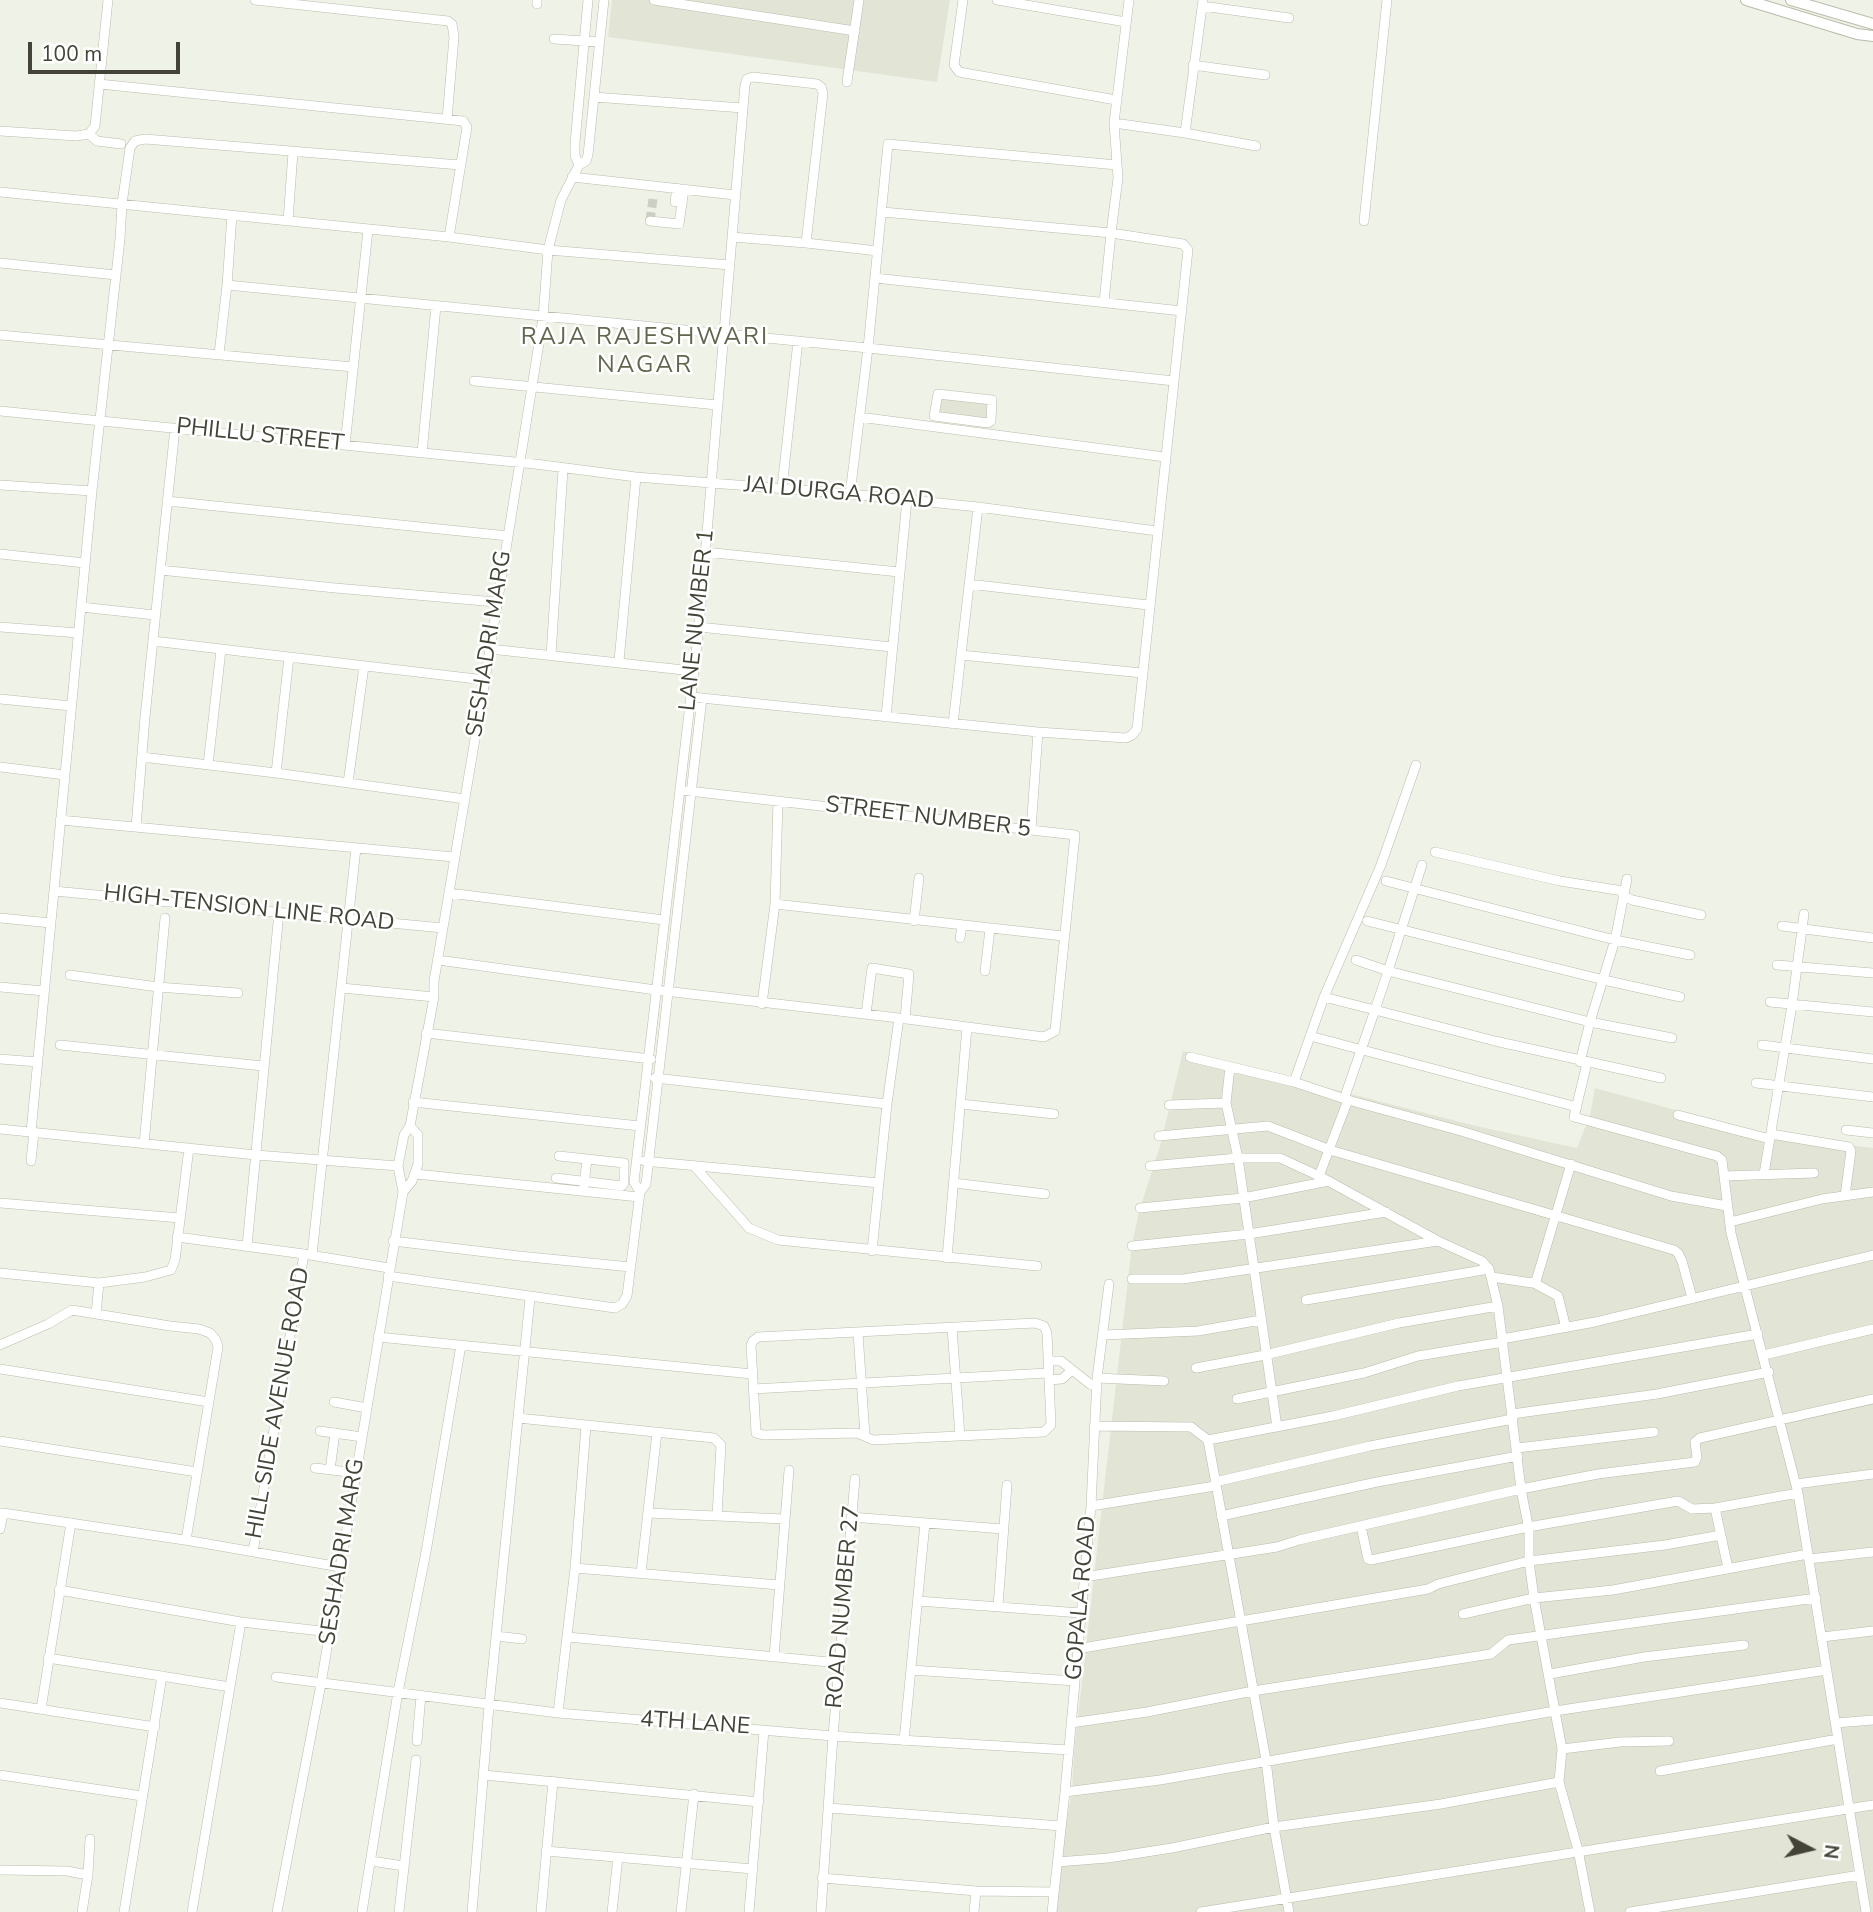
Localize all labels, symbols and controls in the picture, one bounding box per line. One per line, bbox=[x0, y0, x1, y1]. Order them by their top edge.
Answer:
scale bar bbox=[32, 28, 184, 72]
text: 100 m bbox=[41, 40, 102, 68]
district label: RAJA RAJESHWARI NAGAR bbox=[523, 324, 767, 380]
street label: PHILLU STREET bbox=[175, 413, 345, 459]
street label: JAI DURGA ROAD bbox=[743, 472, 935, 516]
street label: LANE NUMBER 1 bbox=[675, 528, 721, 712]
street label: SESHADRI MARG bbox=[462, 549, 518, 739]
street label: STREET NUMBER 5 bbox=[824, 792, 1032, 844]
street label: HIGH-TENSION LINE ROAD bbox=[102, 880, 396, 938]
street label: HILL SIDE AVENUE ROAD bbox=[242, 1265, 316, 1541]
street label: SESHADRI MARG bbox=[315, 1457, 371, 1647]
street label: ROAD NUMBER 27 bbox=[821, 1504, 867, 1710]
street label: GOPALA ROAD bbox=[1061, 1515, 1103, 1681]
street label: 4TH LANE bbox=[639, 1706, 751, 1742]
north arrow bbox=[1775, 1814, 1845, 1884]
text: N bbox=[1817, 1843, 1845, 1860]

